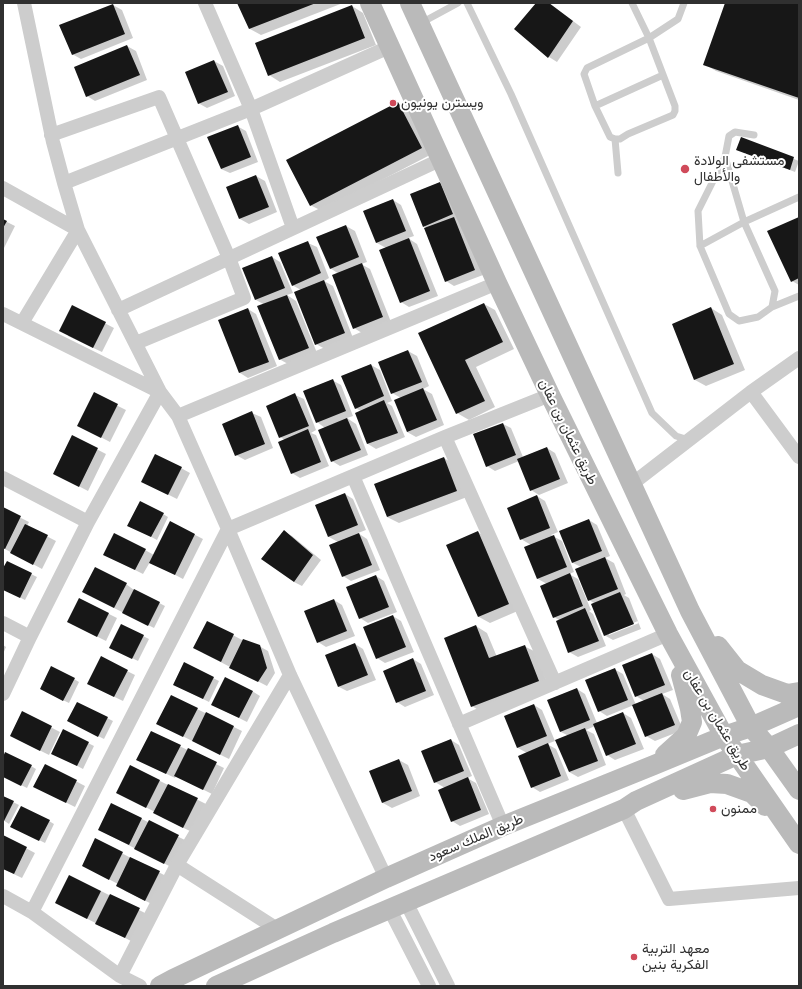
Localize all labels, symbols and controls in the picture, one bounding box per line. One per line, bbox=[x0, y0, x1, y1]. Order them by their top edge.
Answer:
place label: ويسترن يونيون bbox=[401, 95, 483, 111]
marker: ويسترن يونيون bbox=[388, 98, 398, 108]
place label: مستشفى الولادة والأطفال bbox=[694, 153, 784, 186]
marker: مستشفى الولادة والأطفال bbox=[679, 163, 691, 175]
street label: طريق عثمان بن عفان bbox=[535, 376, 601, 488]
street label: طريق عثمان بن عفان bbox=[680, 666, 754, 774]
place label: ممنون bbox=[721, 801, 757, 817]
marker: ممنون bbox=[708, 804, 718, 814]
street label: طريق الملك سعود bbox=[426, 810, 526, 866]
place label: معهد التربية الفكرية بنين bbox=[642, 941, 709, 974]
marker: معهد التربية الفكرية بنين bbox=[629, 952, 639, 962]

